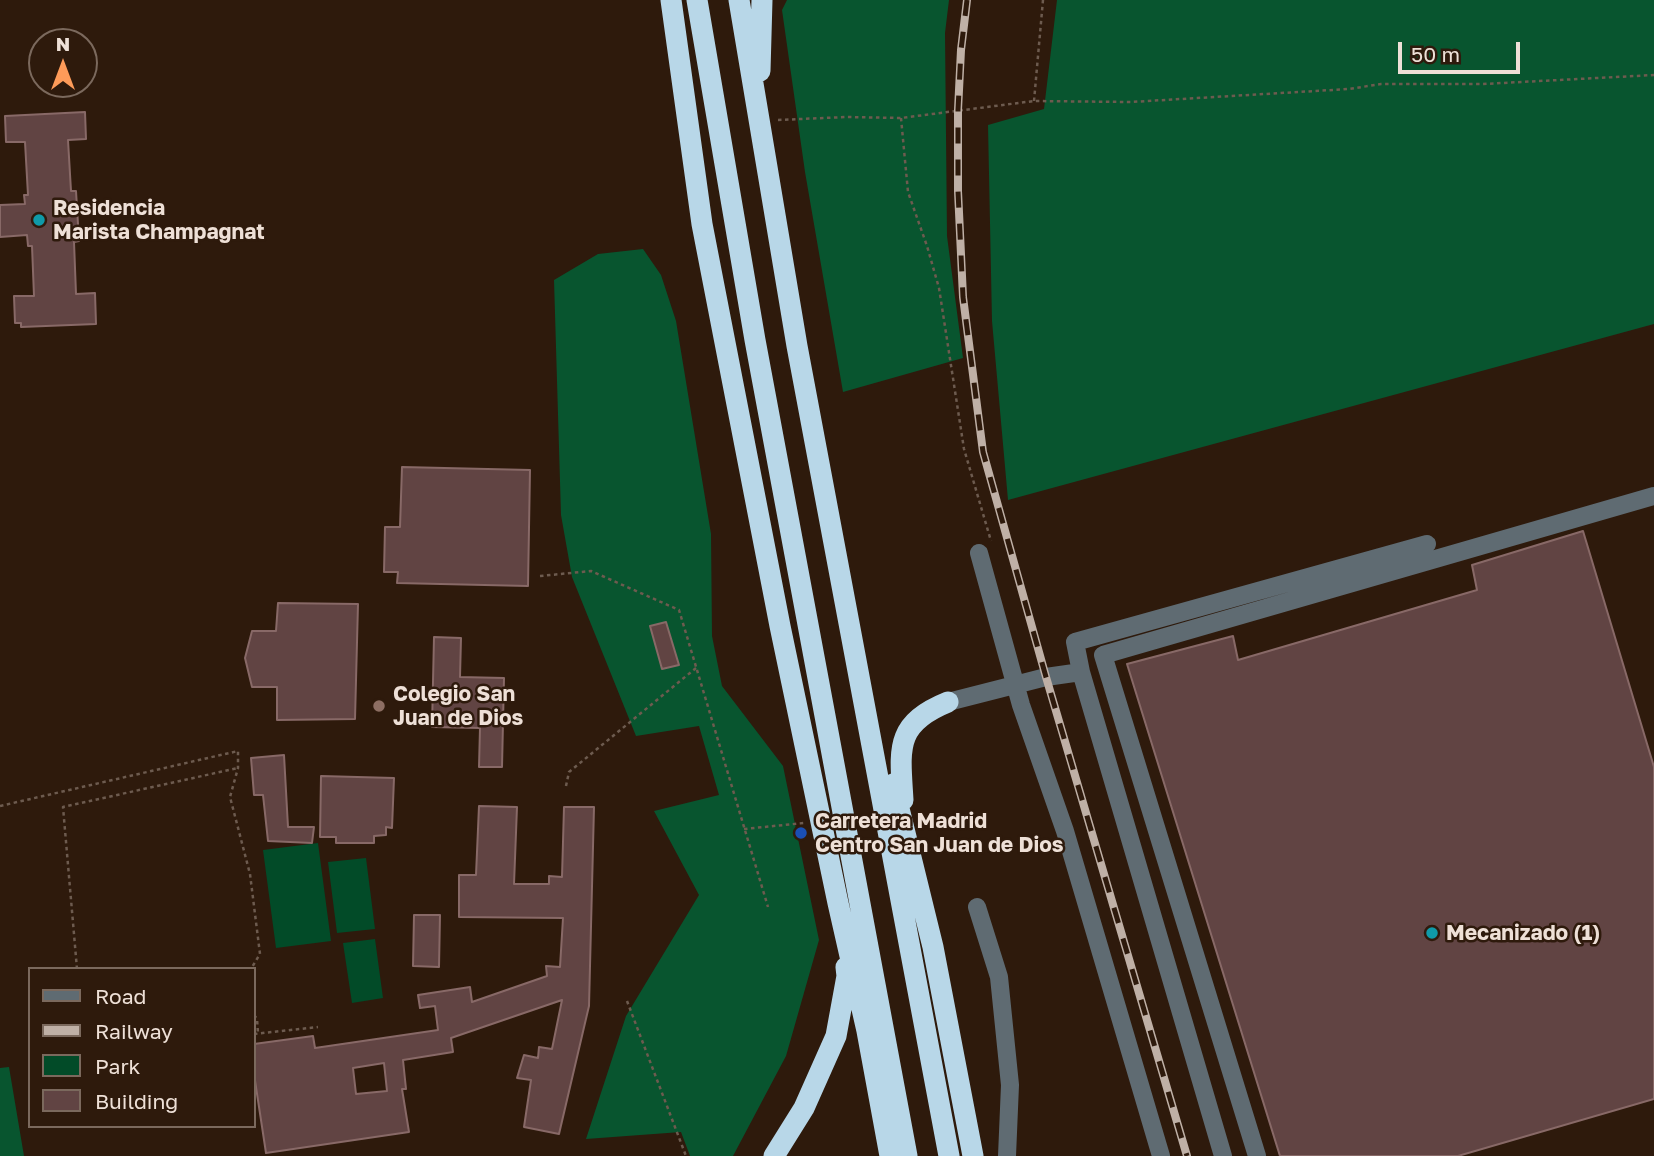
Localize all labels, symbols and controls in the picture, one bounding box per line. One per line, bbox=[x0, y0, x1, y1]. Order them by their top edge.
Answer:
north arrow bbox=[28, 28, 98, 98]
scale bar bbox=[1402, 28, 1524, 72]
text: N bbox=[56, 32, 70, 55]
text: 50 m bbox=[1411, 41, 1460, 67]
place label: Residencia Marista Champagnat bbox=[53, 195, 265, 245]
marker: Residencia Marista Champagnat bbox=[31, 212, 47, 228]
place label: Colegio San Juan de Dios bbox=[393, 681, 523, 731]
marker: Colegio San Juan de Dios bbox=[371, 698, 387, 714]
place label: Carretera Madrid Centro San Juan de Dios bbox=[815, 808, 1064, 858]
marker: Carretera Madrid Centro San Juan de Dios bbox=[793, 825, 809, 841]
place label: Mecanizado (1) bbox=[1446, 920, 1600, 946]
marker: Mecanizado (1) bbox=[1424, 925, 1440, 941]
legend bbox=[28, 967, 256, 1128]
text: Road bbox=[95, 983, 146, 1009]
text: Railway bbox=[95, 1018, 173, 1044]
text: Park bbox=[95, 1053, 140, 1079]
text: Building bbox=[95, 1088, 178, 1114]

